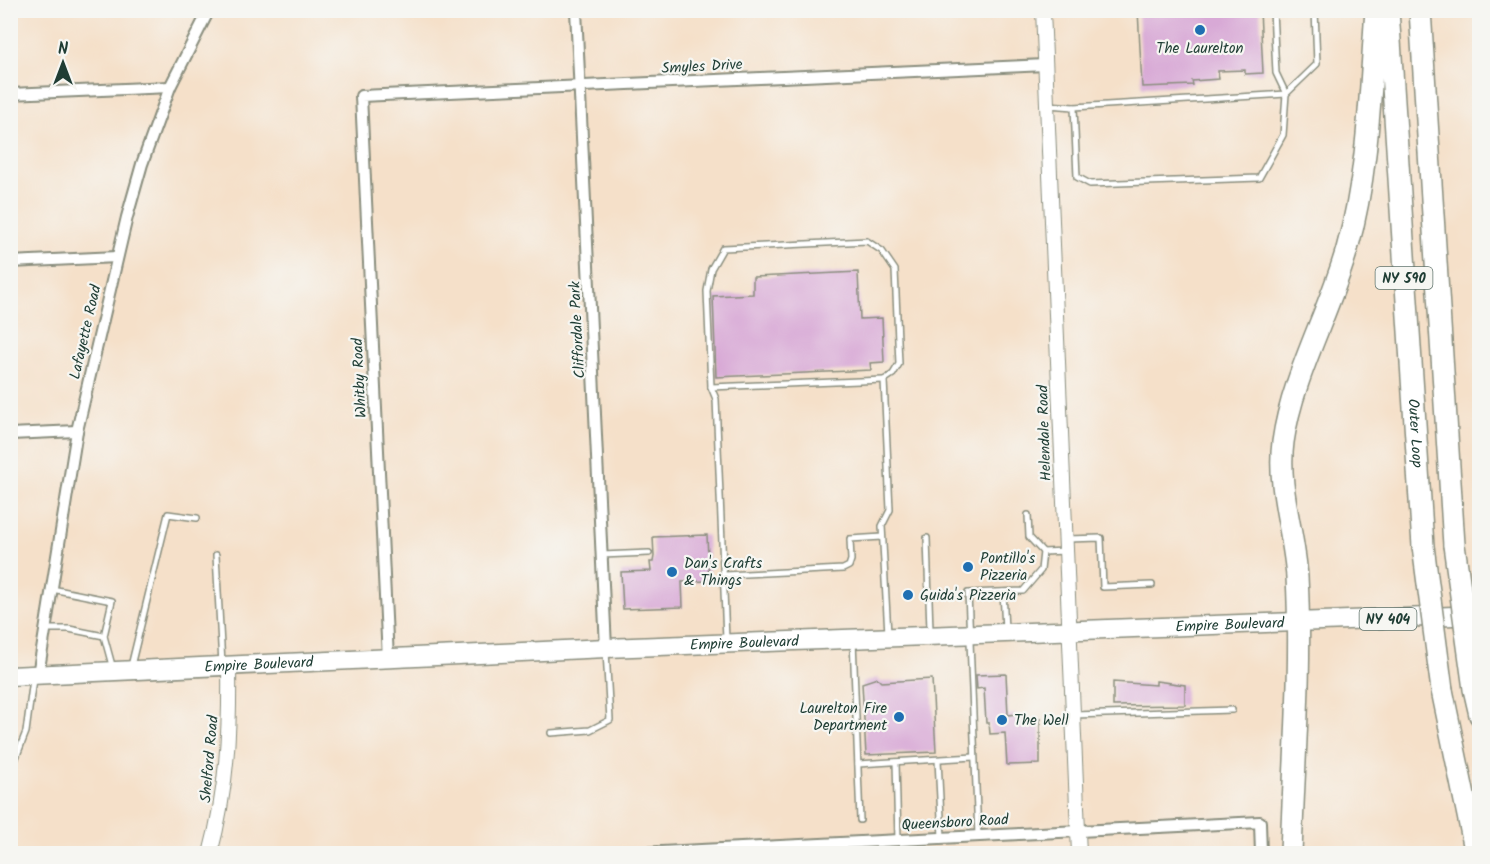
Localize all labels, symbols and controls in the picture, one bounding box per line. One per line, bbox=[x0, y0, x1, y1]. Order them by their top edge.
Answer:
marker: The Laurelton bbox=[1193, 23, 1207, 37]
north arrow bbox=[33, 33, 93, 93]
text: N bbox=[58, 37, 68, 62]
place label: The Laurelton bbox=[1156, 37, 1244, 61]
street label: Smyles Drive bbox=[661, 53, 743, 81]
road number: NY 590 bbox=[1376, 267, 1432, 289]
street label: Cliffordale Park bbox=[563, 280, 593, 379]
street label: Lafayette Road bbox=[63, 282, 109, 382]
street label: Whitby Road bbox=[346, 337, 374, 419]
street label: Helendale Road bbox=[1031, 384, 1059, 481]
street label: Outer Loop bbox=[1400, 398, 1429, 468]
place label: Pontillo's Pizzeria bbox=[980, 547, 1036, 588]
place label: Dan's Crafts & Things bbox=[684, 552, 763, 593]
marker: Pontillo's Pizzeria bbox=[961, 560, 975, 574]
marker: Dan's Crafts & Things bbox=[665, 565, 679, 579]
place label: Guida's Pizzeria bbox=[920, 584, 1016, 608]
marker: Guida's Pizzeria bbox=[901, 588, 915, 602]
road number: NY 404 bbox=[1360, 608, 1416, 630]
street label: Empire Boulevard bbox=[1175, 611, 1285, 639]
street label: Empire Boulevard bbox=[689, 630, 800, 658]
street label: Empire Boulevard bbox=[204, 651, 314, 680]
place label: Laurelton Fire Department bbox=[799, 697, 887, 738]
place label: The Well bbox=[1014, 709, 1069, 733]
marker: Laurelton Fire Department bbox=[892, 710, 906, 724]
marker: The Well bbox=[995, 713, 1009, 727]
street label: Shelford Road bbox=[194, 714, 226, 804]
street label: Queensboro Road bbox=[901, 808, 1010, 838]

